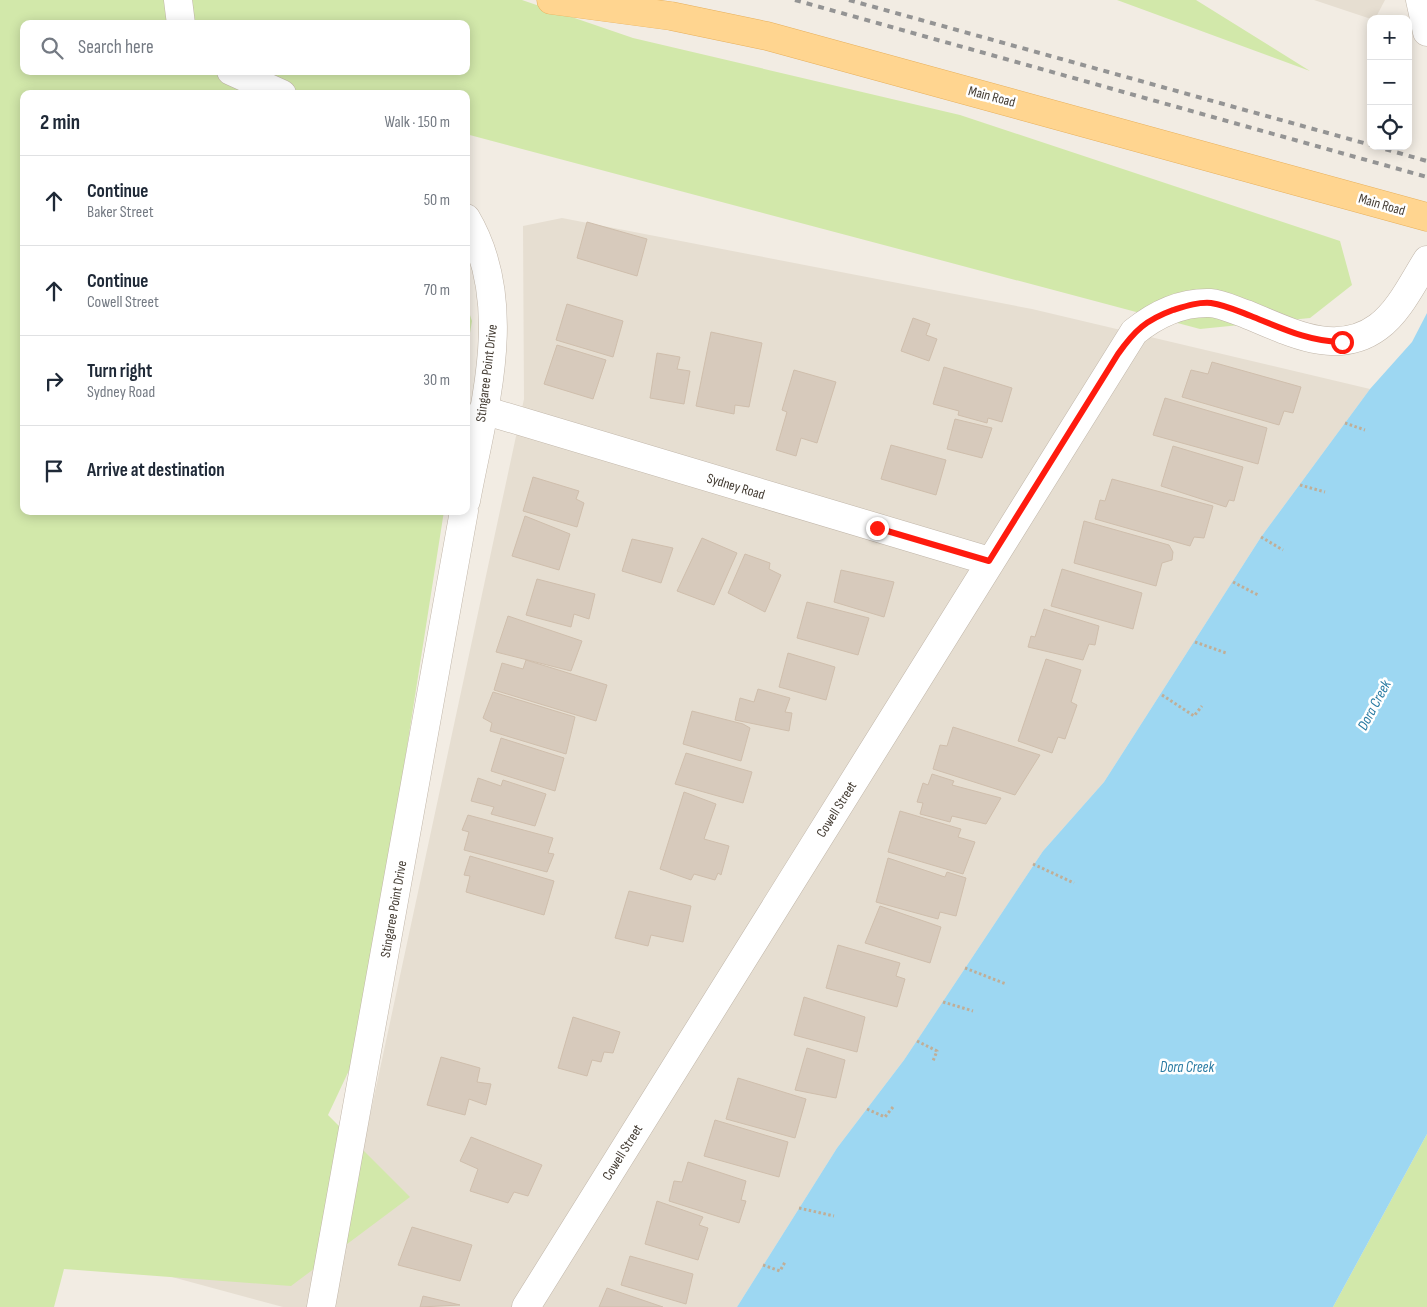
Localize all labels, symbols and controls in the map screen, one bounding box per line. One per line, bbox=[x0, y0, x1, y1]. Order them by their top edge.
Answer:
map controls bbox=[1367, 15, 1412, 150]
button: + bbox=[1367, 15, 1412, 60]
search box bbox=[20, 20, 470, 75]
icon: search bbox=[38, 34, 66, 62]
text: Search here bbox=[78, 36, 154, 59]
button: − bbox=[1367, 60, 1412, 105]
street label: Main Road bbox=[967, 82, 1017, 111]
button: locate bbox=[1367, 105, 1412, 150]
text: 2 min bbox=[40, 110, 80, 135]
text: Walk · 150 m bbox=[385, 113, 450, 132]
text: Continue bbox=[87, 180, 148, 203]
icon: ahead bbox=[40, 187, 68, 215]
street label: Main Road bbox=[1357, 190, 1407, 219]
text: 50 m bbox=[424, 191, 450, 210]
text: Baker Street bbox=[87, 203, 154, 222]
text: Continue bbox=[87, 270, 148, 293]
icon: ahead bbox=[40, 277, 68, 305]
text: 70 m bbox=[424, 281, 450, 300]
text: Cowell Street bbox=[87, 293, 159, 312]
street label: Stingaree Point Drive bbox=[472, 323, 501, 423]
route start bbox=[1331, 331, 1354, 354]
text: Turn right bbox=[87, 360, 152, 383]
icon: right bbox=[40, 367, 68, 395]
text: 30 m bbox=[423, 371, 450, 390]
text: Sydney Road bbox=[87, 383, 155, 402]
icon: arrive bbox=[40, 457, 68, 485]
text: Arrive at destination bbox=[87, 459, 225, 482]
street label: Sydney Road bbox=[705, 470, 767, 503]
route end bbox=[866, 517, 889, 540]
water label: Dora Creek bbox=[1353, 677, 1396, 734]
street label: Cowell Street bbox=[813, 778, 860, 840]
street label: Stingaree Point Drive bbox=[377, 859, 410, 959]
water label: Dora Creek bbox=[1160, 1058, 1214, 1077]
street label: Cowell Street bbox=[599, 1121, 646, 1183]

